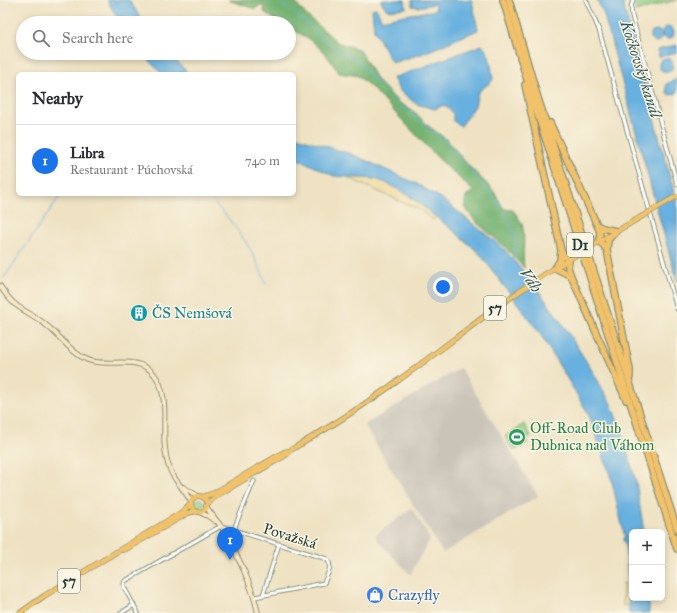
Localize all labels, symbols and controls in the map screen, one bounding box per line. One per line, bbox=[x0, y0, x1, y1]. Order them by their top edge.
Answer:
search box bbox=[16, 16, 296, 60]
water label: Kočkovský kanál bbox=[616, 17, 666, 122]
icon: search bbox=[30, 27, 52, 49]
text: Search here bbox=[62, 29, 133, 47]
text: Nearby bbox=[32, 88, 83, 109]
text: Libra bbox=[70, 144, 104, 162]
text: 1 bbox=[42, 153, 48, 169]
text: 740 m bbox=[245, 153, 280, 169]
text: Restaurant · Púchovská bbox=[70, 162, 193, 178]
road number: D1 bbox=[567, 233, 593, 257]
water label: Váh bbox=[516, 264, 546, 296]
your location bbox=[433, 277, 453, 297]
road number: 57 bbox=[484, 296, 506, 320]
building icon: ČS Nemšová bbox=[129, 303, 149, 323]
place label: ČS Nemšová bbox=[152, 303, 233, 322]
place label: Off-Road Club Dubnica nad Váhom bbox=[530, 419, 655, 454]
sports icon: Off-Road Club Dubnica nad Váhom bbox=[507, 427, 527, 447]
street label: Považská bbox=[261, 519, 320, 553]
pin: 1 bbox=[217, 527, 243, 560]
map controls bbox=[629, 529, 665, 601]
button: + bbox=[629, 529, 665, 565]
button: − bbox=[629, 565, 665, 601]
road number: 57 bbox=[58, 569, 80, 593]
shop icon: Crazyfly bbox=[365, 585, 385, 605]
place label: Crazyfly bbox=[388, 586, 441, 604]

